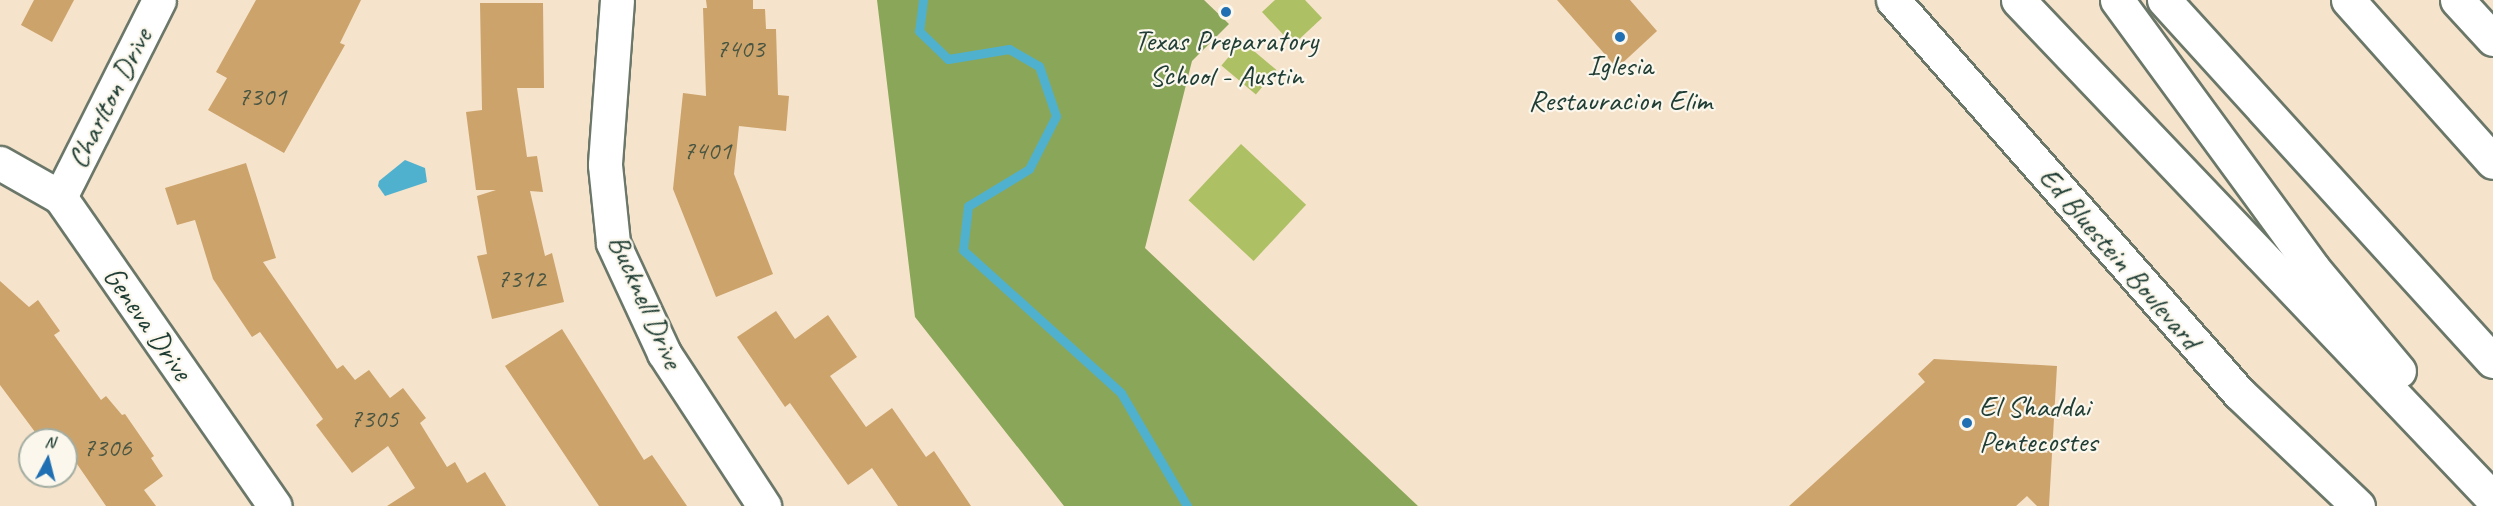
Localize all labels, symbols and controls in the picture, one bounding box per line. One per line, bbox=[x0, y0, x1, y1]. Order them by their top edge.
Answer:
marker: Texas Preparatory School - Austin bbox=[1219, 5, 1233, 19]
street label: Charlton Drive bbox=[58, 22, 160, 174]
place label: Texas Preparatory School - Austin bbox=[1134, 22, 1318, 92]
marker: Iglesia Restauracion Elim bbox=[1613, 30, 1627, 44]
house number: 7403 bbox=[716, 33, 764, 65]
place label: Iglesia Restauracion Elim bbox=[1527, 47, 1713, 118]
house number: 7301 bbox=[238, 81, 286, 113]
house number: 7401 bbox=[683, 135, 731, 167]
street label: Ed Bluestein Boulevard bbox=[2031, 159, 2209, 357]
street label: Bucknell Drive bbox=[601, 228, 691, 374]
street label: Geneva Drive bbox=[96, 259, 200, 387]
house number: 7312 bbox=[497, 263, 545, 295]
place label: El Shaddai Pentecostes bbox=[1979, 388, 2097, 458]
house number: 7305 bbox=[350, 403, 398, 435]
marker: El Shaddai Pentecostes bbox=[1960, 416, 1974, 430]
north arrow bbox=[18, 428, 78, 488]
text: N bbox=[44, 432, 56, 453]
house number: 7306 bbox=[83, 432, 131, 464]

